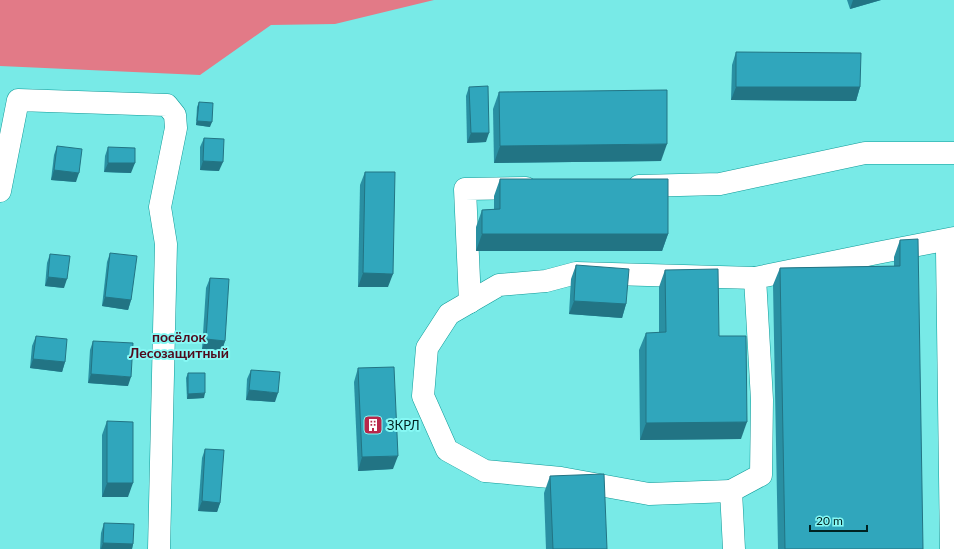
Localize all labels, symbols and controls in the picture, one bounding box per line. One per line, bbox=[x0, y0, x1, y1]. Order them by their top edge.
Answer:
district label: посёлок Лесозащитный bbox=[128, 328, 229, 361]
building icon: ЗКРЛ bbox=[362, 414, 384, 436]
place label: ЗКРЛ bbox=[387, 417, 420, 433]
scale bar bbox=[810, 507, 867, 533]
text: 20 m bbox=[816, 513, 843, 528]

